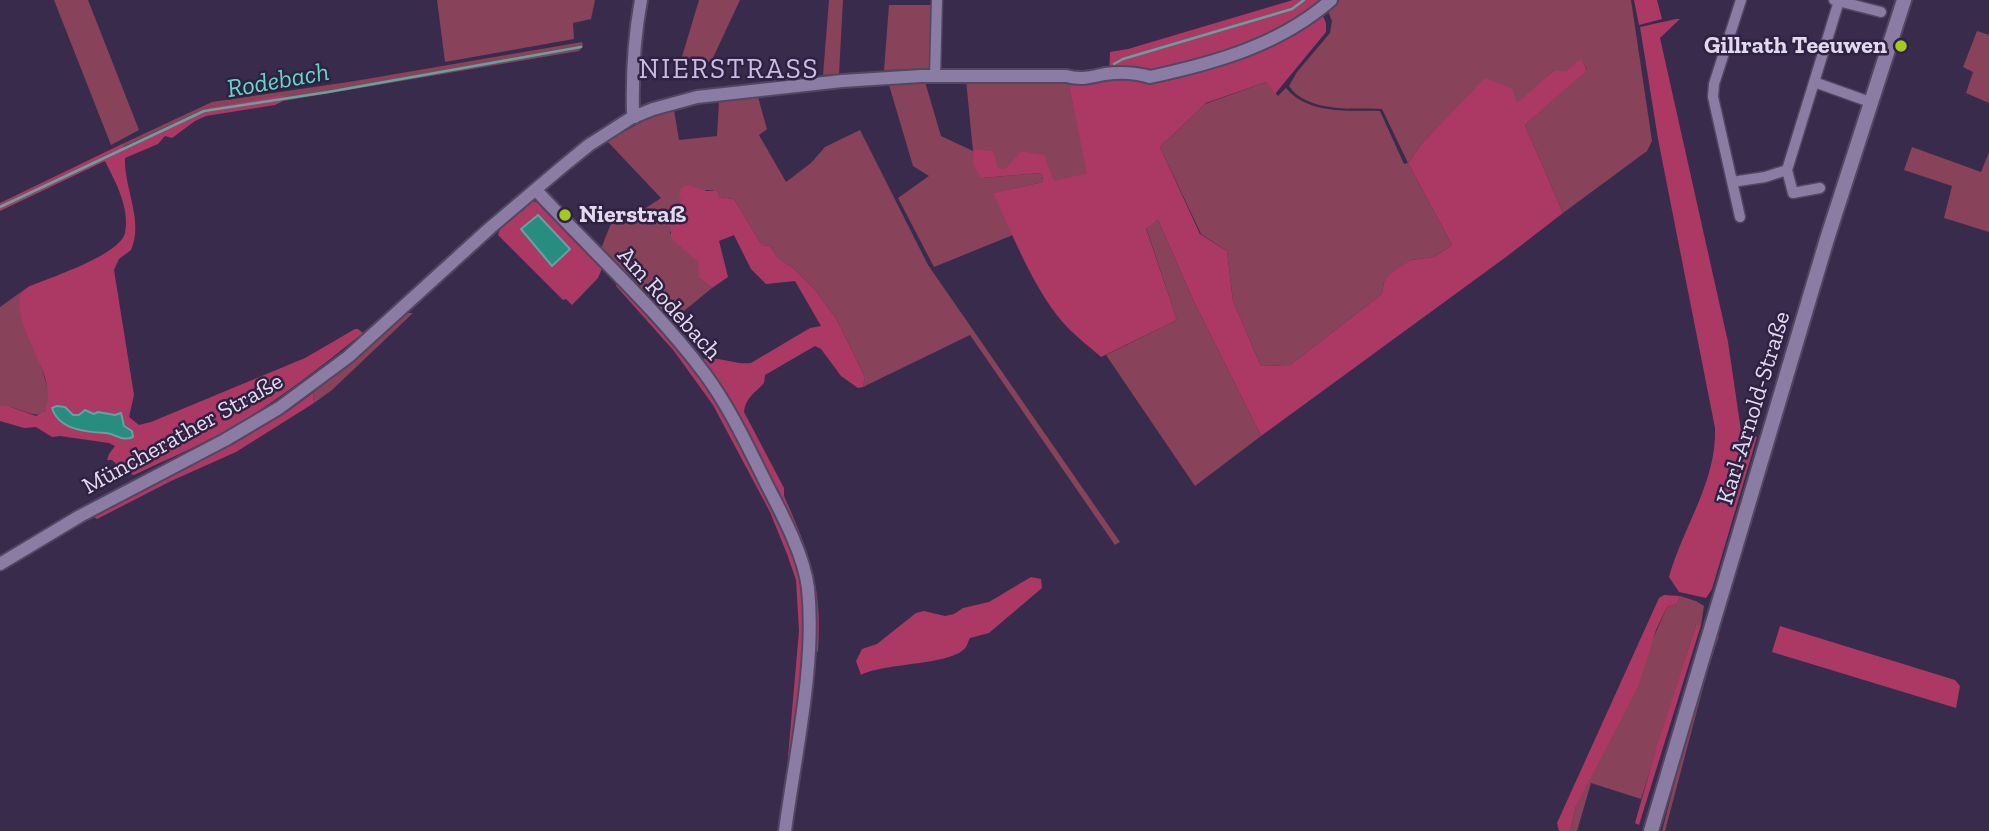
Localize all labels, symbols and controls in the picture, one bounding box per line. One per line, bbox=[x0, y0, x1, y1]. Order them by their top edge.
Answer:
place label: Gillrath Teeuwen bbox=[1704, 32, 1887, 60]
marker: Gillrath Teeuwen bbox=[1893, 38, 1909, 54]
district label: NIERSTRASS bbox=[640, 53, 818, 87]
water label: Rodebach bbox=[224, 57, 332, 105]
place label: Nierstraß bbox=[579, 201, 686, 229]
marker: Nierstraß bbox=[557, 207, 573, 223]
street label: Am Rodebach bbox=[611, 242, 727, 366]
street label: Karl-Arnold-Straße bbox=[1711, 308, 1797, 508]
street label: Müncherather Straße bbox=[78, 367, 288, 501]

